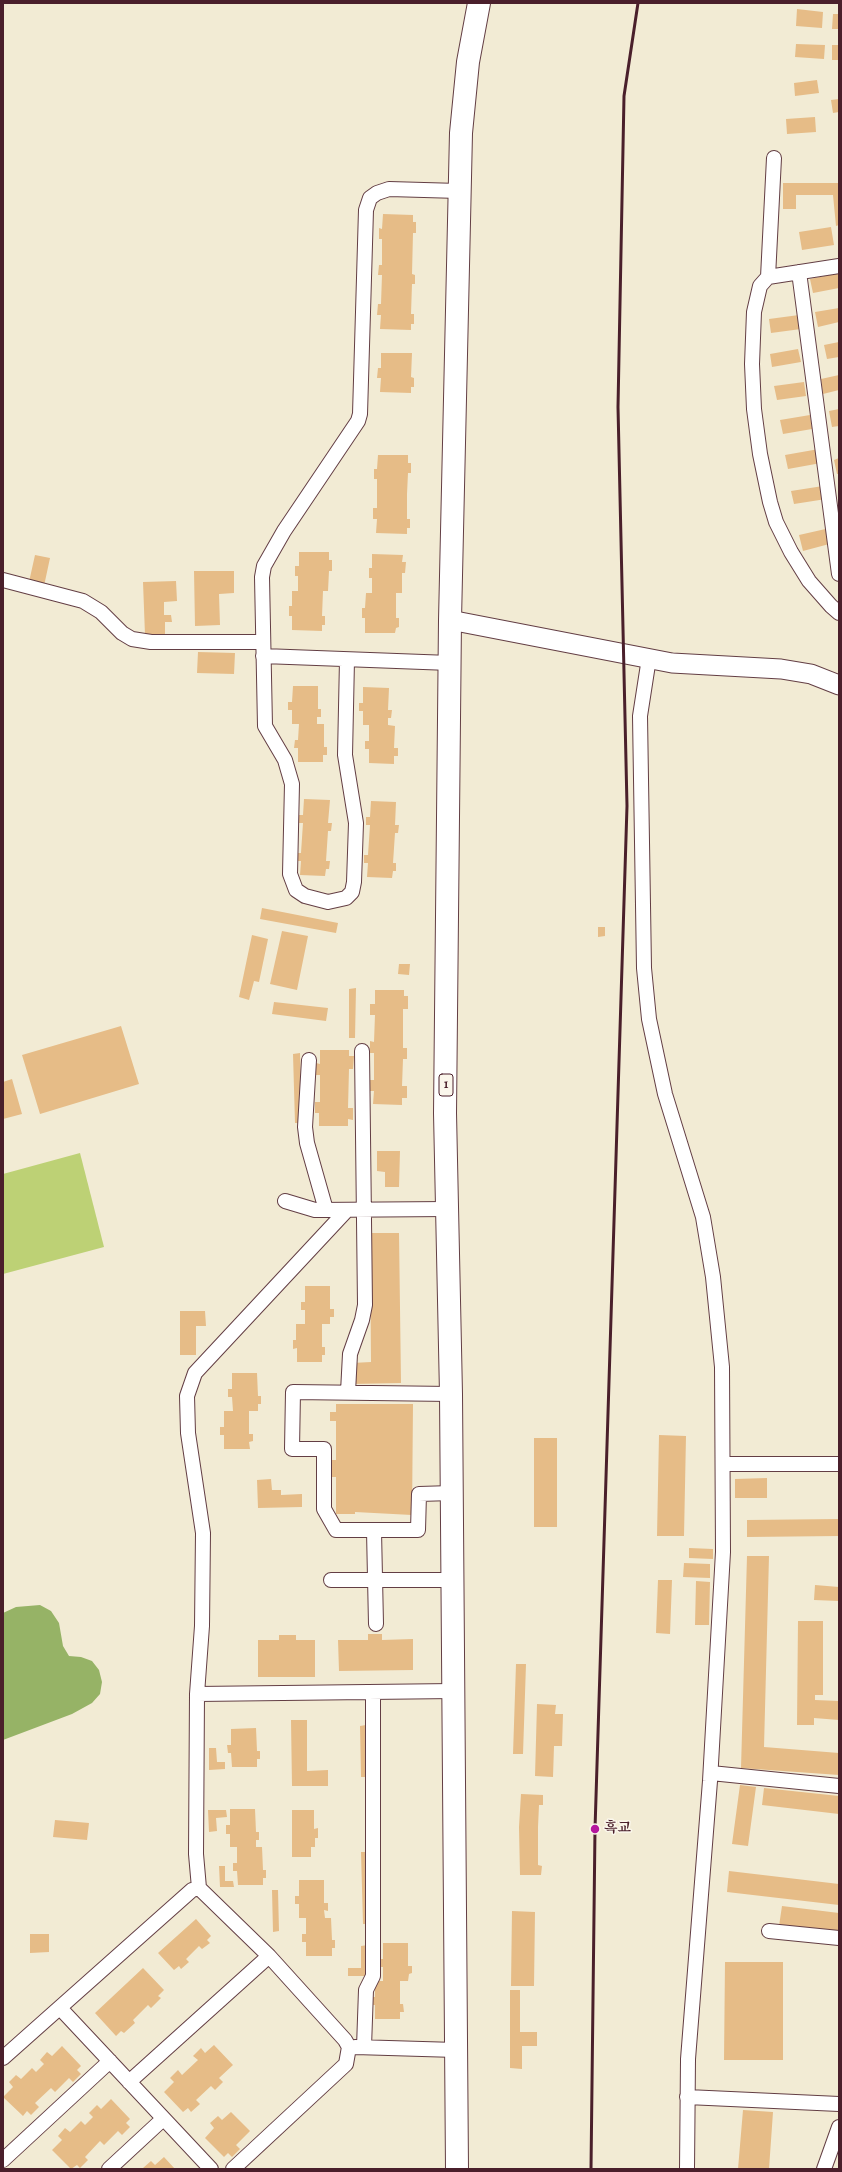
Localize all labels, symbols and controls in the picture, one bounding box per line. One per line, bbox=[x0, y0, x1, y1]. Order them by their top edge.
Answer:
road number: 1 bbox=[439, 1074, 453, 1096]
place label: 흑교 bbox=[604, 1821, 631, 1837]
marker: 흑교 bbox=[589, 1823, 601, 1835]

